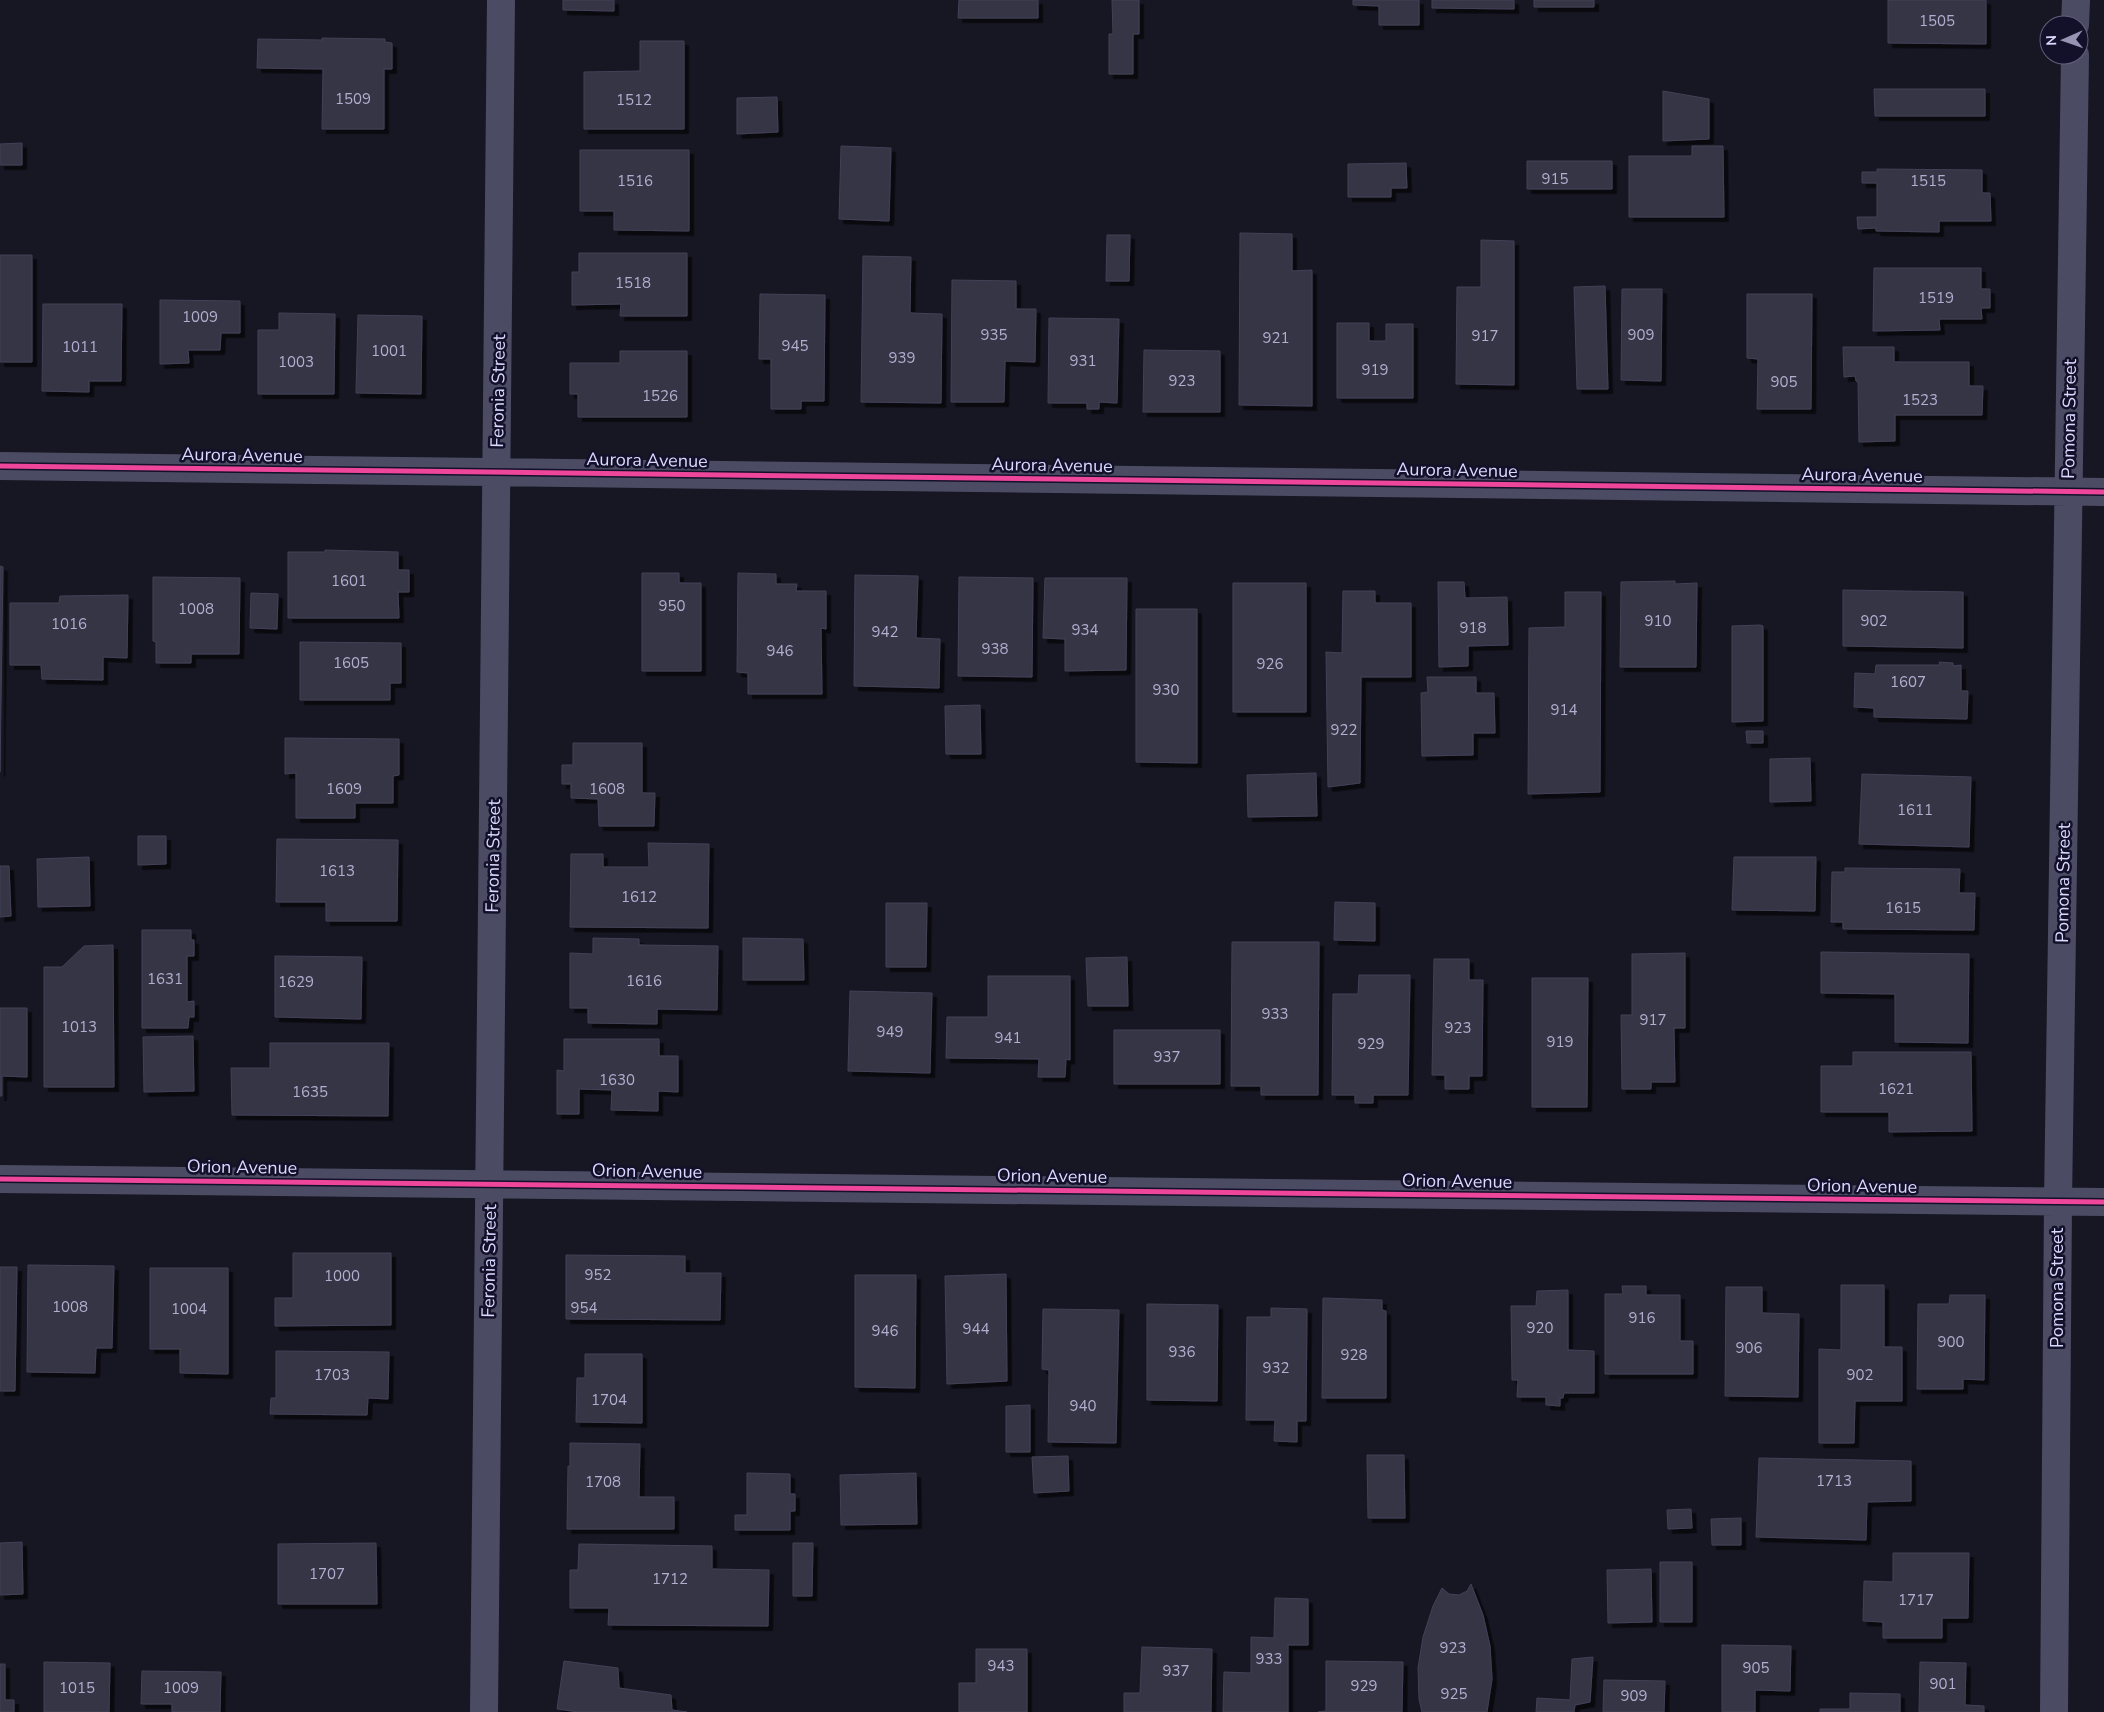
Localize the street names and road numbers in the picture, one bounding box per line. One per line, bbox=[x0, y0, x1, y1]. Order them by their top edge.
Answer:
street label: Feronia Street bbox=[485, 334, 511, 448]
street label: Pomona Street bbox=[2056, 358, 2082, 479]
street label: Aurora Avenue bbox=[181, 442, 303, 468]
street label: Aurora Avenue bbox=[586, 447, 708, 473]
street label: Aurora Avenue bbox=[991, 452, 1113, 478]
street label: Aurora Avenue bbox=[1396, 457, 1518, 483]
street label: Aurora Avenue bbox=[1801, 462, 1923, 488]
street label: Feronia Street bbox=[480, 799, 506, 913]
street label: Pomona Street bbox=[2050, 822, 2076, 943]
street label: Orion Avenue bbox=[187, 1154, 297, 1180]
street label: Orion Avenue bbox=[592, 1158, 702, 1184]
street label: Orion Avenue bbox=[997, 1163, 1107, 1189]
street label: Orion Avenue bbox=[1402, 1168, 1512, 1194]
street label: Orion Avenue bbox=[1807, 1173, 1917, 1199]
street label: Feronia Street bbox=[476, 1204, 502, 1318]
street label: Pomona Street bbox=[2045, 1227, 2069, 1348]

